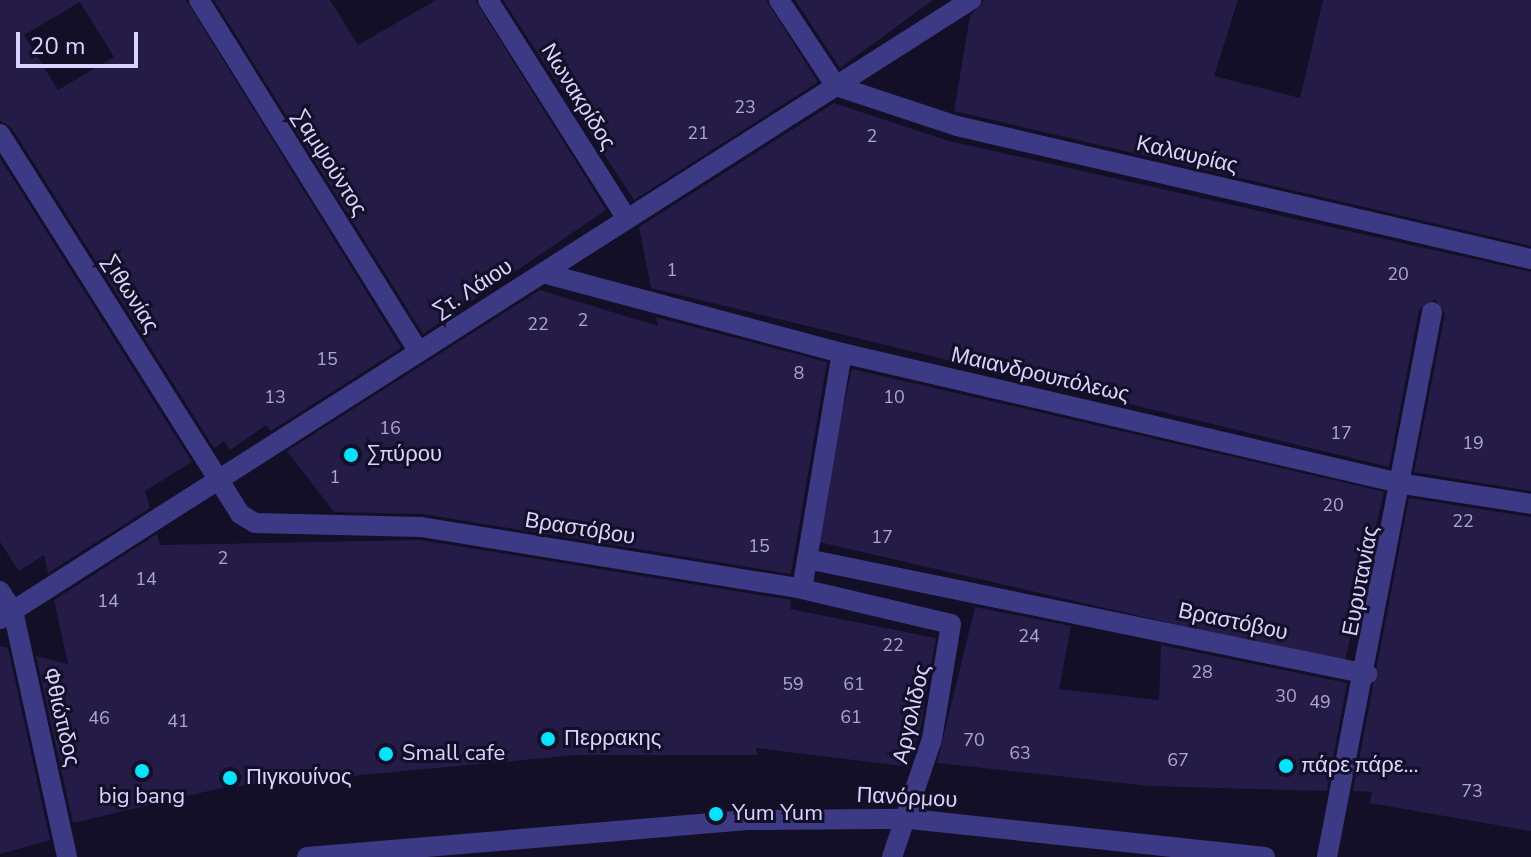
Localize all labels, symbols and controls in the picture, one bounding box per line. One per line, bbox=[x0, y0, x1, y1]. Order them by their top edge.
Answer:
scale bar bbox=[20, 16, 142, 66]
text: 20 m bbox=[30, 30, 86, 62]
street label: Νωνακρίδος bbox=[535, 39, 621, 155]
house number: 23 bbox=[734, 96, 756, 118]
street label: Σαμψούντος bbox=[286, 105, 372, 221]
house number: 21 bbox=[687, 122, 709, 144]
house number: 2 bbox=[867, 125, 877, 147]
street label: Καλαυρίας bbox=[1134, 131, 1240, 179]
street label: Σιθωνίας bbox=[96, 250, 164, 338]
street label: Στ. Λάιου bbox=[428, 254, 518, 324]
house number: 1 bbox=[667, 259, 677, 281]
house number: 20 bbox=[1387, 263, 1409, 285]
house number: 2 bbox=[578, 309, 588, 331]
house number: 22 bbox=[527, 313, 549, 335]
street label: Μαιανδρουπόλεως bbox=[948, 342, 1132, 408]
house number: 15 bbox=[316, 348, 338, 370]
house number: 8 bbox=[794, 362, 804, 384]
house number: 13 bbox=[264, 386, 286, 408]
house number: 10 bbox=[883, 386, 905, 408]
house number: 16 bbox=[379, 417, 401, 439]
house number: 17 bbox=[1330, 422, 1352, 444]
house number: 19 bbox=[1462, 432, 1484, 454]
place label: Σπύρου bbox=[367, 442, 442, 468]
marker: Σπύρου bbox=[342, 446, 360, 464]
house number: 1 bbox=[330, 466, 340, 488]
house number: 20 bbox=[1322, 494, 1344, 516]
street label: Βραστόβου bbox=[523, 507, 637, 551]
house number: 22 bbox=[1452, 510, 1474, 532]
street label: Ευρυτανίας bbox=[1337, 524, 1385, 638]
house number: 17 bbox=[871, 526, 893, 548]
house number: 15 bbox=[748, 535, 770, 557]
house number: 2 bbox=[218, 547, 228, 569]
house number: 14 bbox=[135, 568, 157, 590]
house number: 14 bbox=[97, 590, 119, 612]
street label: Βραστόβου bbox=[1176, 598, 1290, 646]
house number: 24 bbox=[1018, 625, 1040, 647]
house number: 22 bbox=[882, 634, 904, 656]
house number: 28 bbox=[1191, 661, 1213, 683]
street label: Αργολίδος bbox=[888, 662, 936, 766]
street label: Φθιώτιδος bbox=[37, 665, 85, 769]
house number: 59 bbox=[782, 673, 804, 695]
house number: 61 bbox=[843, 673, 865, 695]
house number: 30 bbox=[1275, 685, 1297, 707]
house number: 49 bbox=[1309, 691, 1331, 713]
house number: 61 bbox=[840, 706, 862, 728]
house number: 46 bbox=[88, 707, 110, 729]
house number: 41 bbox=[167, 710, 189, 732]
place label: Περρακης bbox=[564, 726, 661, 752]
house number: 70 bbox=[963, 729, 985, 751]
marker: Περρακης bbox=[539, 730, 557, 748]
place label: Small cafe bbox=[402, 741, 505, 767]
house number: 63 bbox=[1009, 742, 1031, 764]
marker: Small cafe bbox=[377, 745, 395, 763]
house number: 67 bbox=[1167, 749, 1189, 771]
place label: πάρε πάρε... bbox=[1302, 753, 1419, 779]
marker: πάρε πάρε... bbox=[1277, 757, 1295, 775]
marker: big bang bbox=[133, 762, 151, 780]
place label: Πιγκουίνος bbox=[246, 765, 351, 791]
marker: Πιγκουίνος bbox=[221, 769, 239, 787]
house number: 73 bbox=[1461, 780, 1483, 802]
street label: Πανόρμου bbox=[856, 782, 958, 814]
place label: big bang bbox=[99, 784, 185, 810]
place label: Yum Yum bbox=[732, 801, 823, 827]
marker: Yum Yum bbox=[707, 805, 725, 823]

